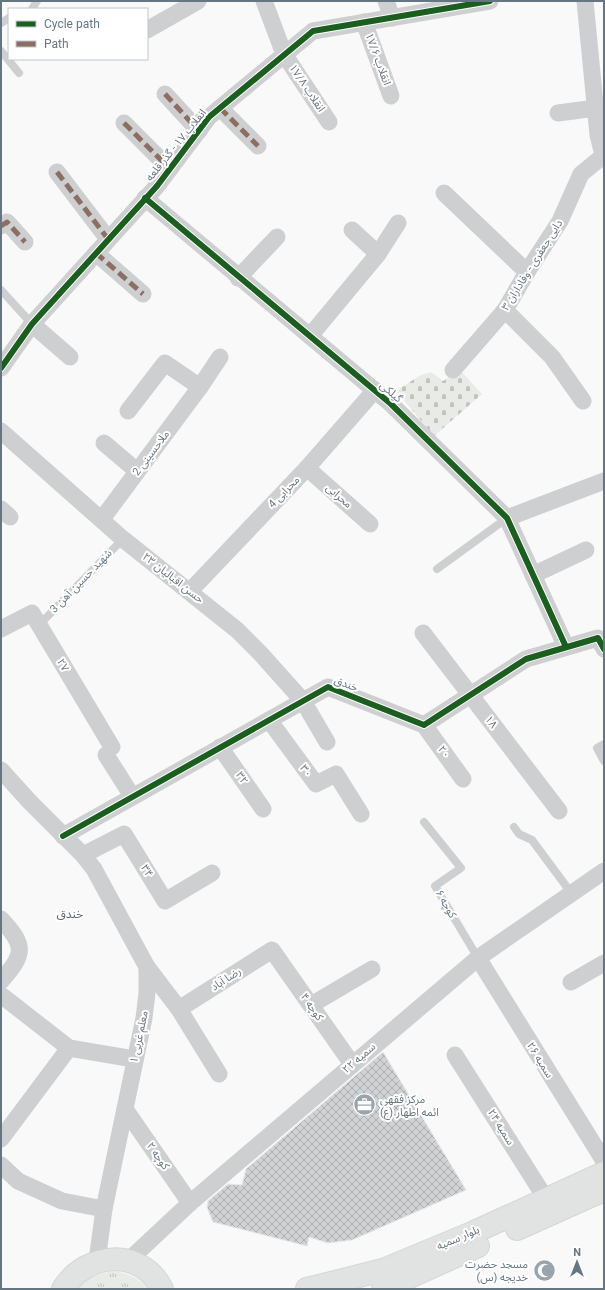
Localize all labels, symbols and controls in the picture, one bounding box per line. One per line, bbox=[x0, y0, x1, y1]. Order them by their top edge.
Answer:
legend bbox=[8, 8, 148, 60]
text: Cycle path bbox=[44, 17, 100, 31]
street label: انقلاب ۱۷/۶ bbox=[362, 31, 393, 87]
text: Path bbox=[44, 37, 69, 51]
street label: انقلاب ۱۷/۸ bbox=[286, 62, 328, 114]
street label: انقلاب ۱۷ - گذر قلعه bbox=[143, 106, 209, 184]
street label: دایی جعفری - وفاداران ۳ bbox=[499, 217, 565, 313]
street label: گیلکی bbox=[377, 379, 405, 406]
street label: ملاحسینی 2 bbox=[130, 428, 172, 478]
street label: محرابی 4 bbox=[266, 473, 303, 511]
street label: محرابی bbox=[323, 481, 355, 511]
street label: شهید حسین آهن 3 bbox=[47, 546, 115, 616]
street label: ۲۳ حسن اقبالیان bbox=[140, 550, 207, 606]
street label: ۲۷ bbox=[54, 656, 72, 674]
street label: خندق bbox=[332, 674, 360, 694]
street label: ۱۸ bbox=[482, 713, 500, 731]
street label: ۲۰ bbox=[435, 743, 453, 761]
street label: ۳۰ bbox=[297, 762, 315, 780]
street label: ۳۲ bbox=[233, 769, 251, 787]
street label: ۳۴ bbox=[138, 862, 156, 880]
street label: کوچه ۶ bbox=[432, 888, 460, 921]
district label: خندق bbox=[57, 907, 83, 921]
street label: رضا آباد bbox=[208, 964, 244, 994]
street label: کوچه ۴ bbox=[297, 991, 326, 1024]
street label: معلم غربی ۱ bbox=[127, 1009, 153, 1065]
street label: سمیه ۲۲ bbox=[340, 1040, 379, 1076]
street label: سمیه ۲۶ bbox=[524, 1040, 556, 1081]
office icon: مرکز فقهی ائمه اطهار (ع) bbox=[352, 1092, 378, 1118]
place label: مرکز فقهی ائمه اطهار (ع) bbox=[380, 1093, 439, 1120]
street label: سمیه ۲۴ bbox=[485, 1107, 517, 1148]
street label: کوچه ۲ bbox=[143, 1140, 172, 1173]
street label: بلوار سمیه bbox=[435, 1223, 481, 1253]
north arrow bbox=[557, 1242, 597, 1282]
text: N bbox=[573, 1246, 581, 1259]
mosque icon: مسجد حضرت خدیجه (س) bbox=[531, 1257, 557, 1283]
place label: مسجد حضرت خدیجه (س) bbox=[465, 1258, 529, 1284]

